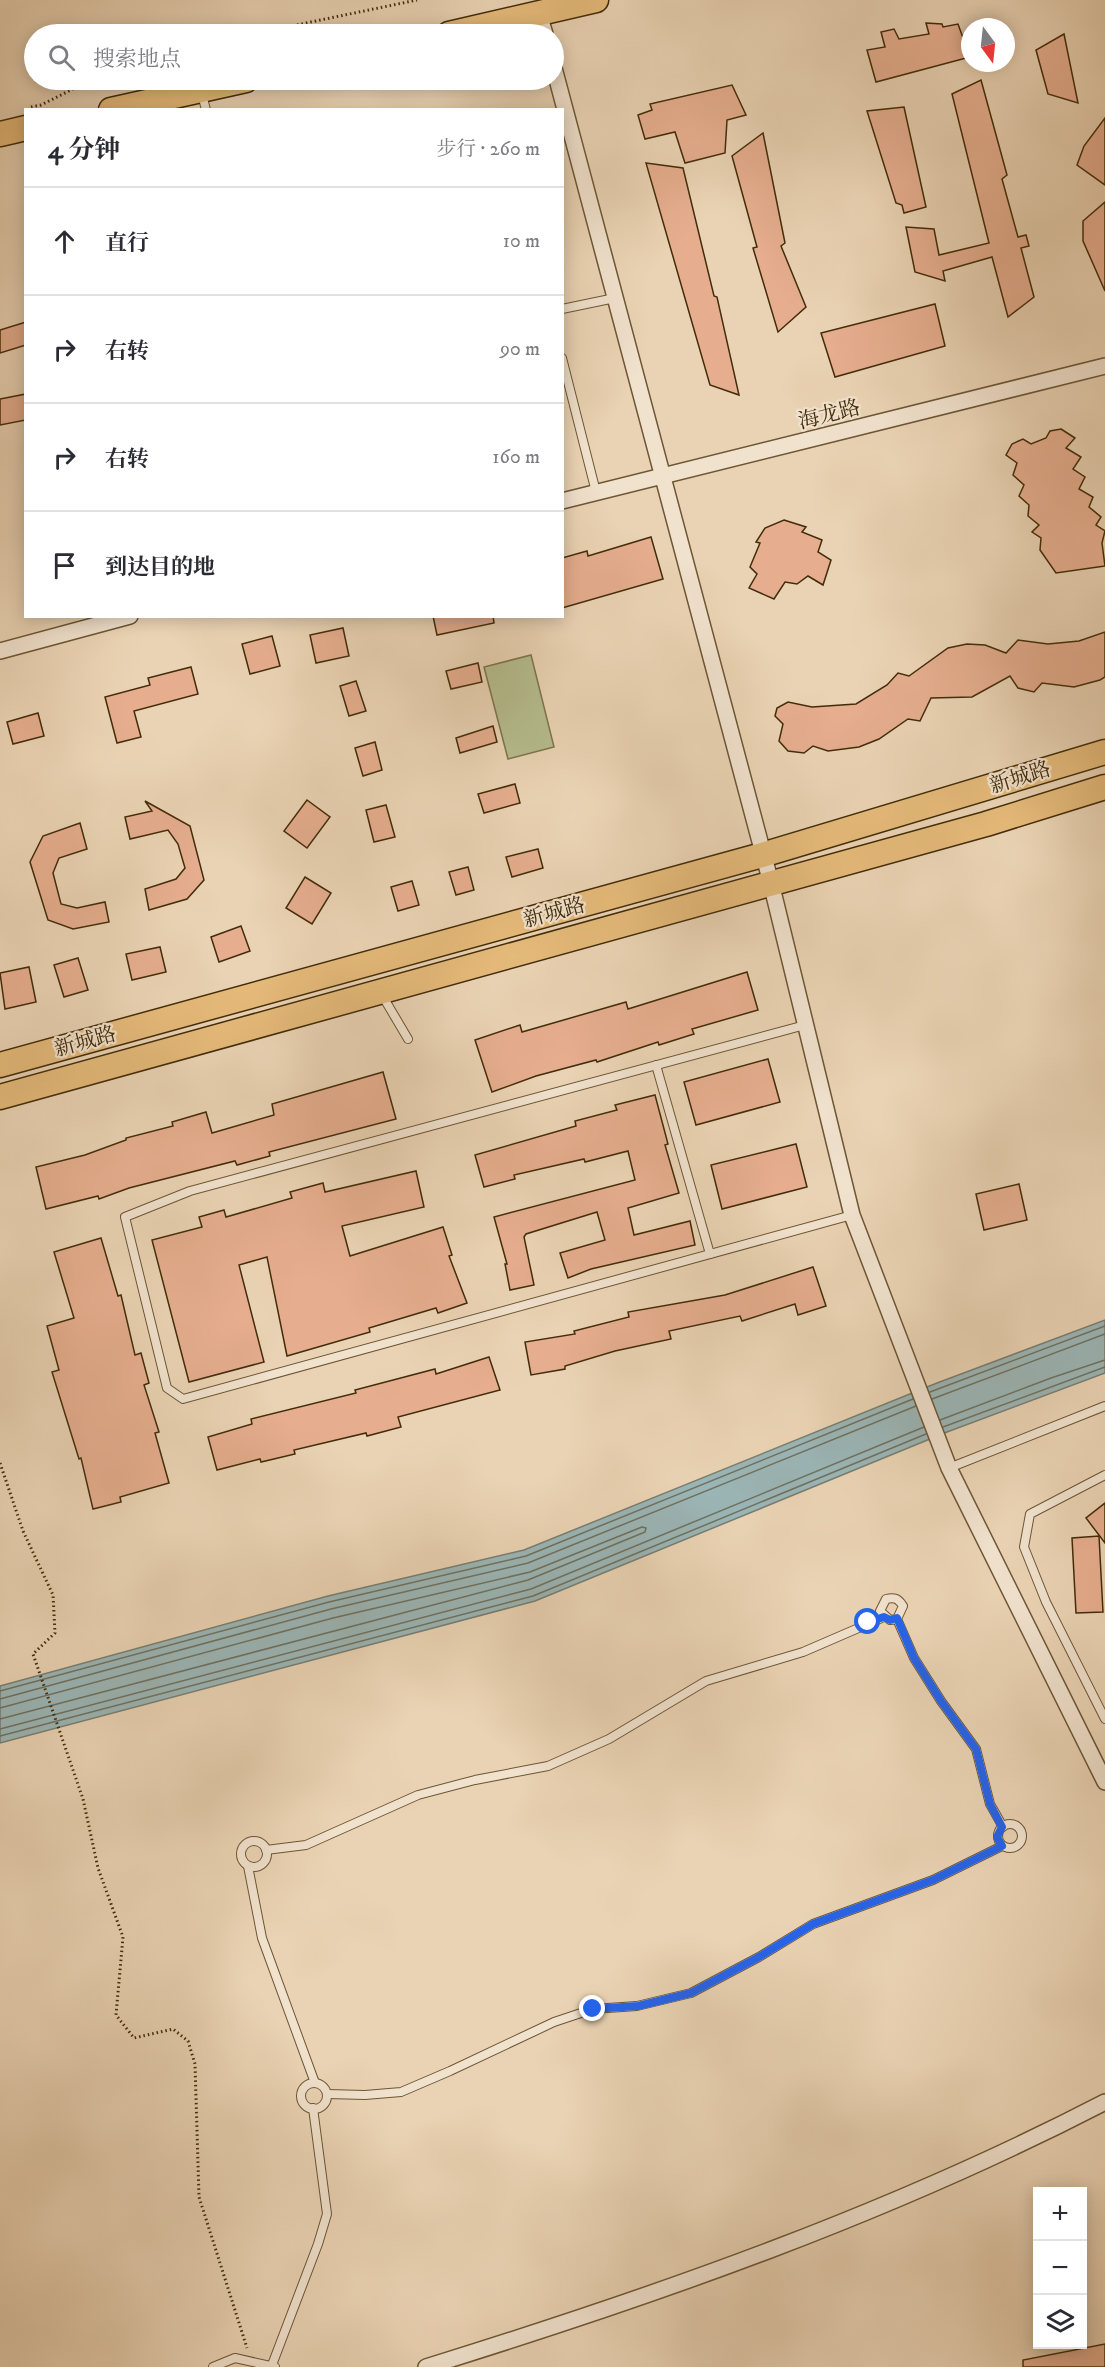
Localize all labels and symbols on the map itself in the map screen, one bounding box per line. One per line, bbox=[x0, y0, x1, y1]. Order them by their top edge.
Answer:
north arrow bbox=[961, 18, 1015, 72]
street label: 海龙路 bbox=[796, 395, 863, 435]
street label: 新城路 bbox=[986, 756, 1054, 800]
street label: 新城路 bbox=[520, 892, 588, 934]
street label: 新城路 bbox=[51, 1021, 119, 1063]
route start bbox=[854, 1608, 880, 1634]
route end bbox=[579, 1995, 605, 2021]

